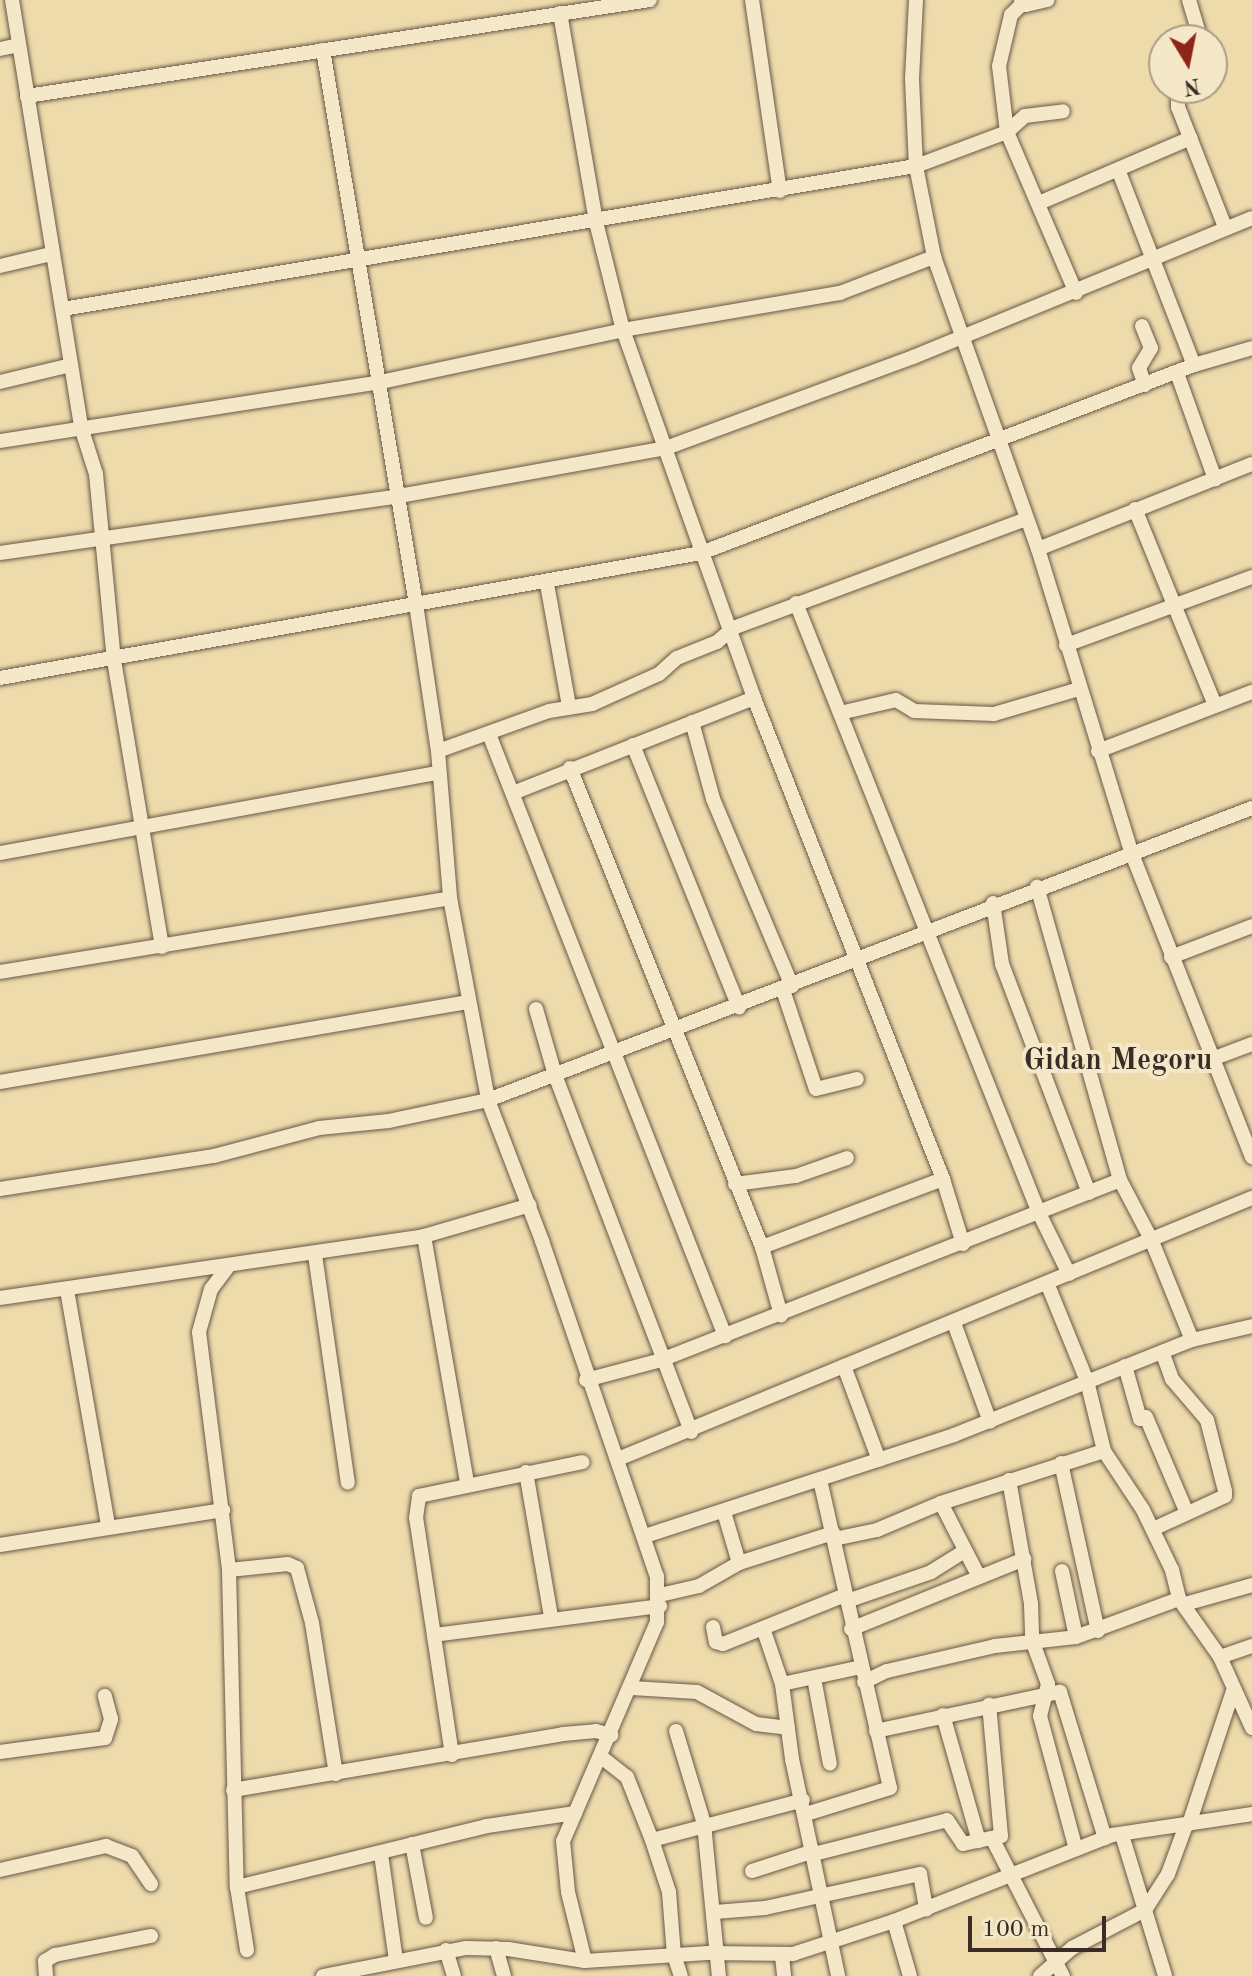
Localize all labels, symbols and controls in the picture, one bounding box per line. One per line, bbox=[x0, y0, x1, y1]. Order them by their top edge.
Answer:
north arrow bbox=[1148, 24, 1228, 104]
text: N bbox=[1182, 73, 1202, 98]
district label: Gidan Megoru bbox=[1023, 1043, 1213, 1079]
scale bar bbox=[972, 1900, 1110, 1950]
text: 100 m bbox=[982, 1918, 1050, 1942]

